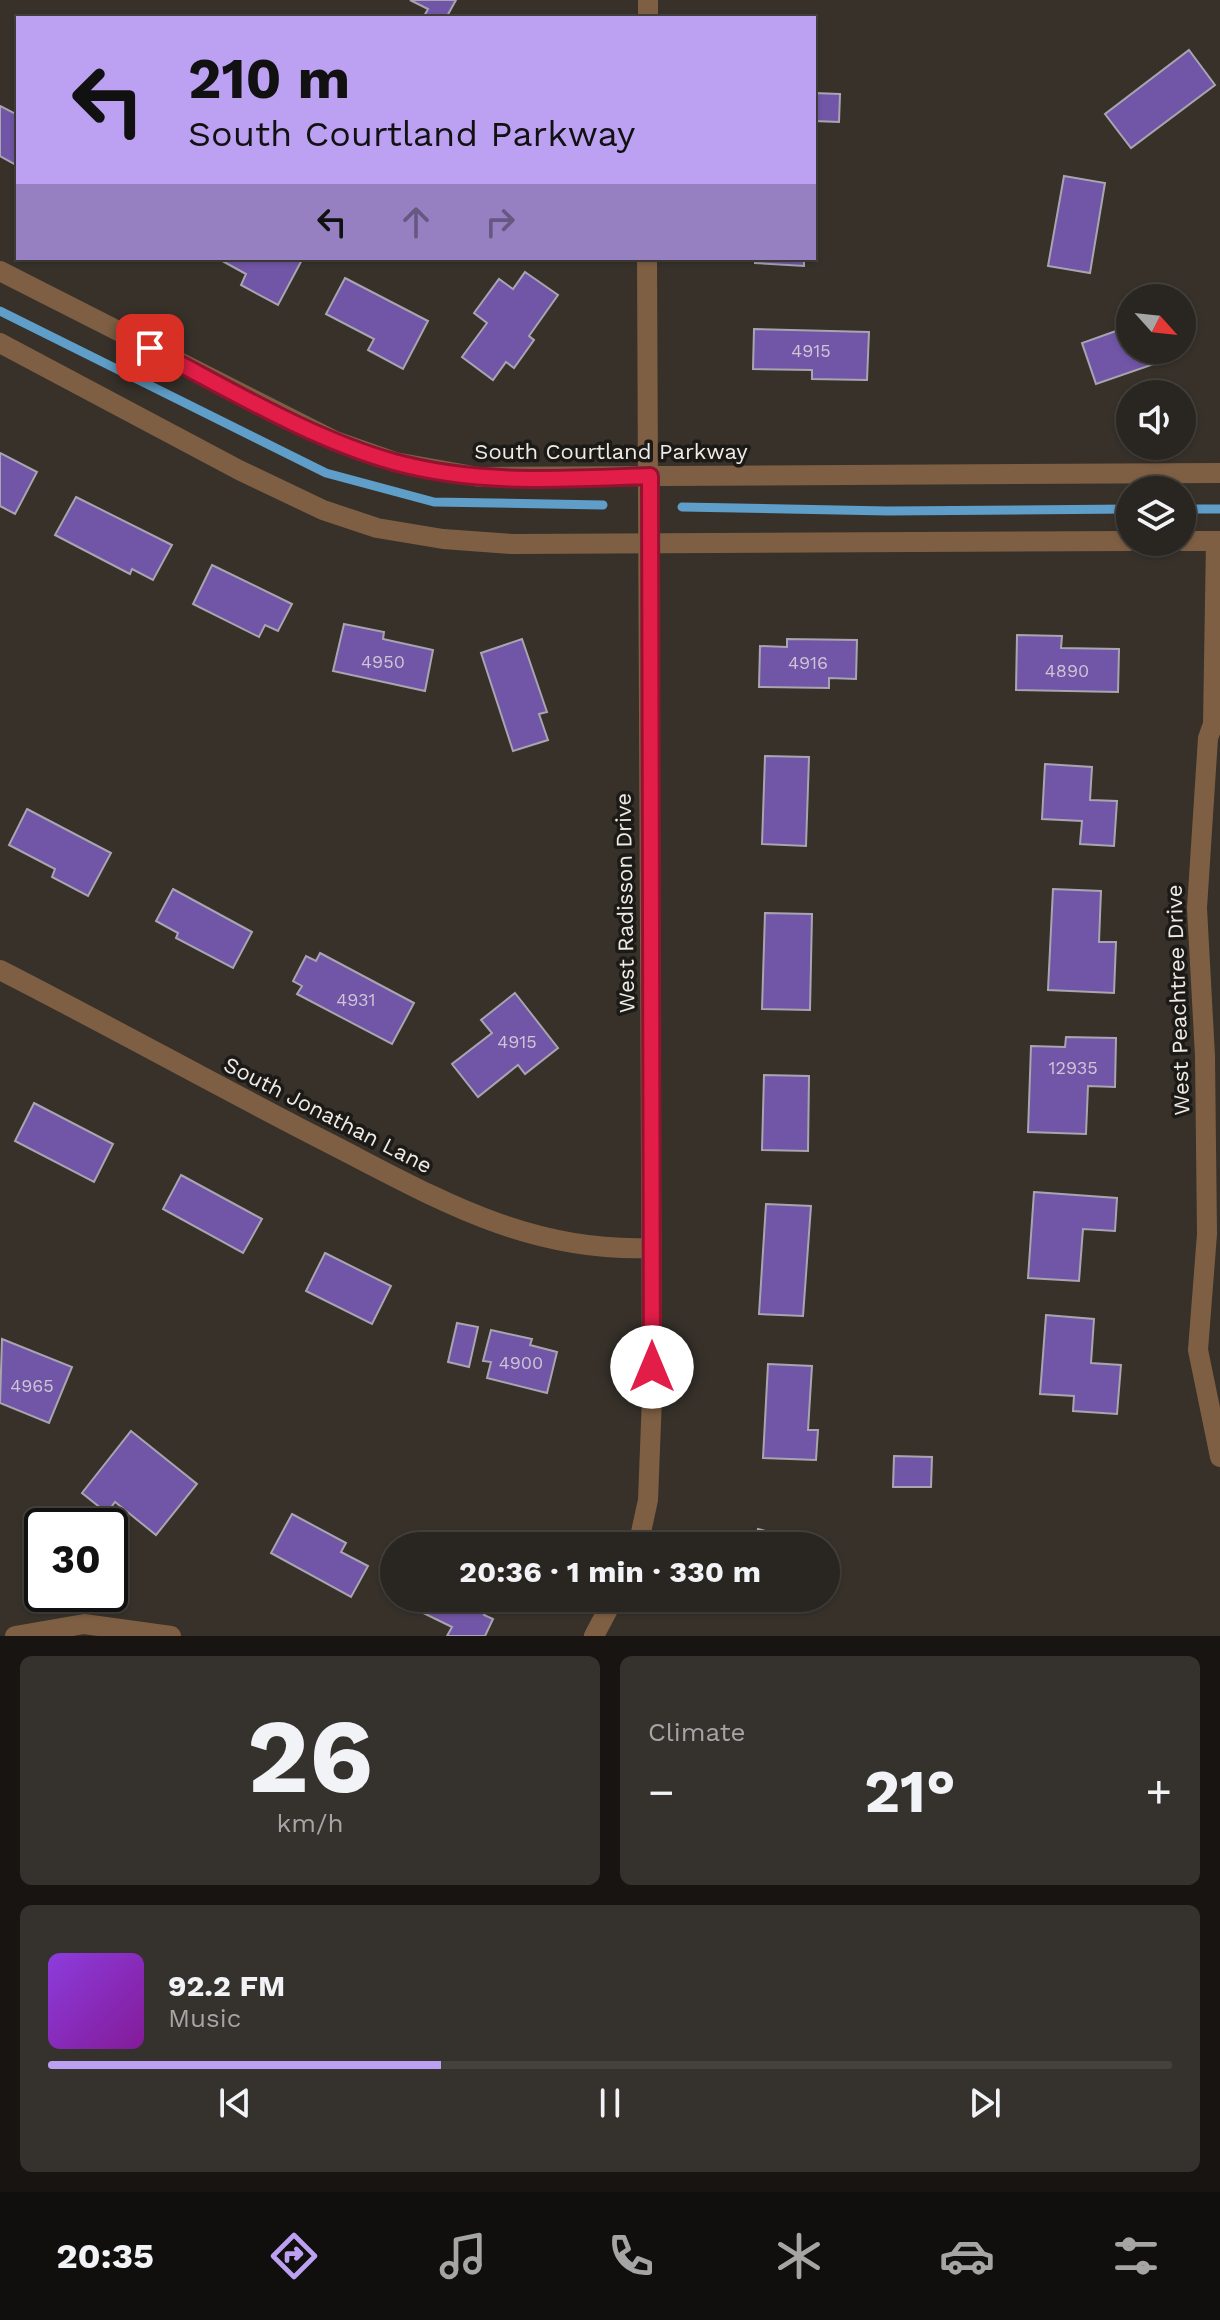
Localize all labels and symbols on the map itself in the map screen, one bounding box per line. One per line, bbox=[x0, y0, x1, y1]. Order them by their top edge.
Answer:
north arrow bbox=[1116, 284, 1196, 364]
pin bbox=[116, 314, 184, 382]
house number: 4915 bbox=[791, 340, 831, 361]
street label: South Courtland Parkway bbox=[474, 439, 748, 464]
house number: 4950 bbox=[361, 651, 405, 672]
house number: 4916 bbox=[788, 652, 828, 673]
house number: 4890 bbox=[1045, 660, 1089, 681]
street label: West Radisson Drive bbox=[611, 793, 639, 1013]
street label: West Peachtree Drive bbox=[1161, 884, 1195, 1116]
house number: 4931 bbox=[336, 989, 376, 1010]
house number: 4915 bbox=[497, 1031, 537, 1052]
street label: South Jonathan Lane bbox=[220, 1052, 436, 1178]
house number: 12935 bbox=[1048, 1057, 1098, 1078]
position arrow bbox=[610, 1325, 694, 1409]
house number: 4900 bbox=[499, 1352, 543, 1373]
house number: 4965 bbox=[10, 1375, 54, 1396]
speed limit sign: 30 bbox=[24, 1508, 128, 1612]

